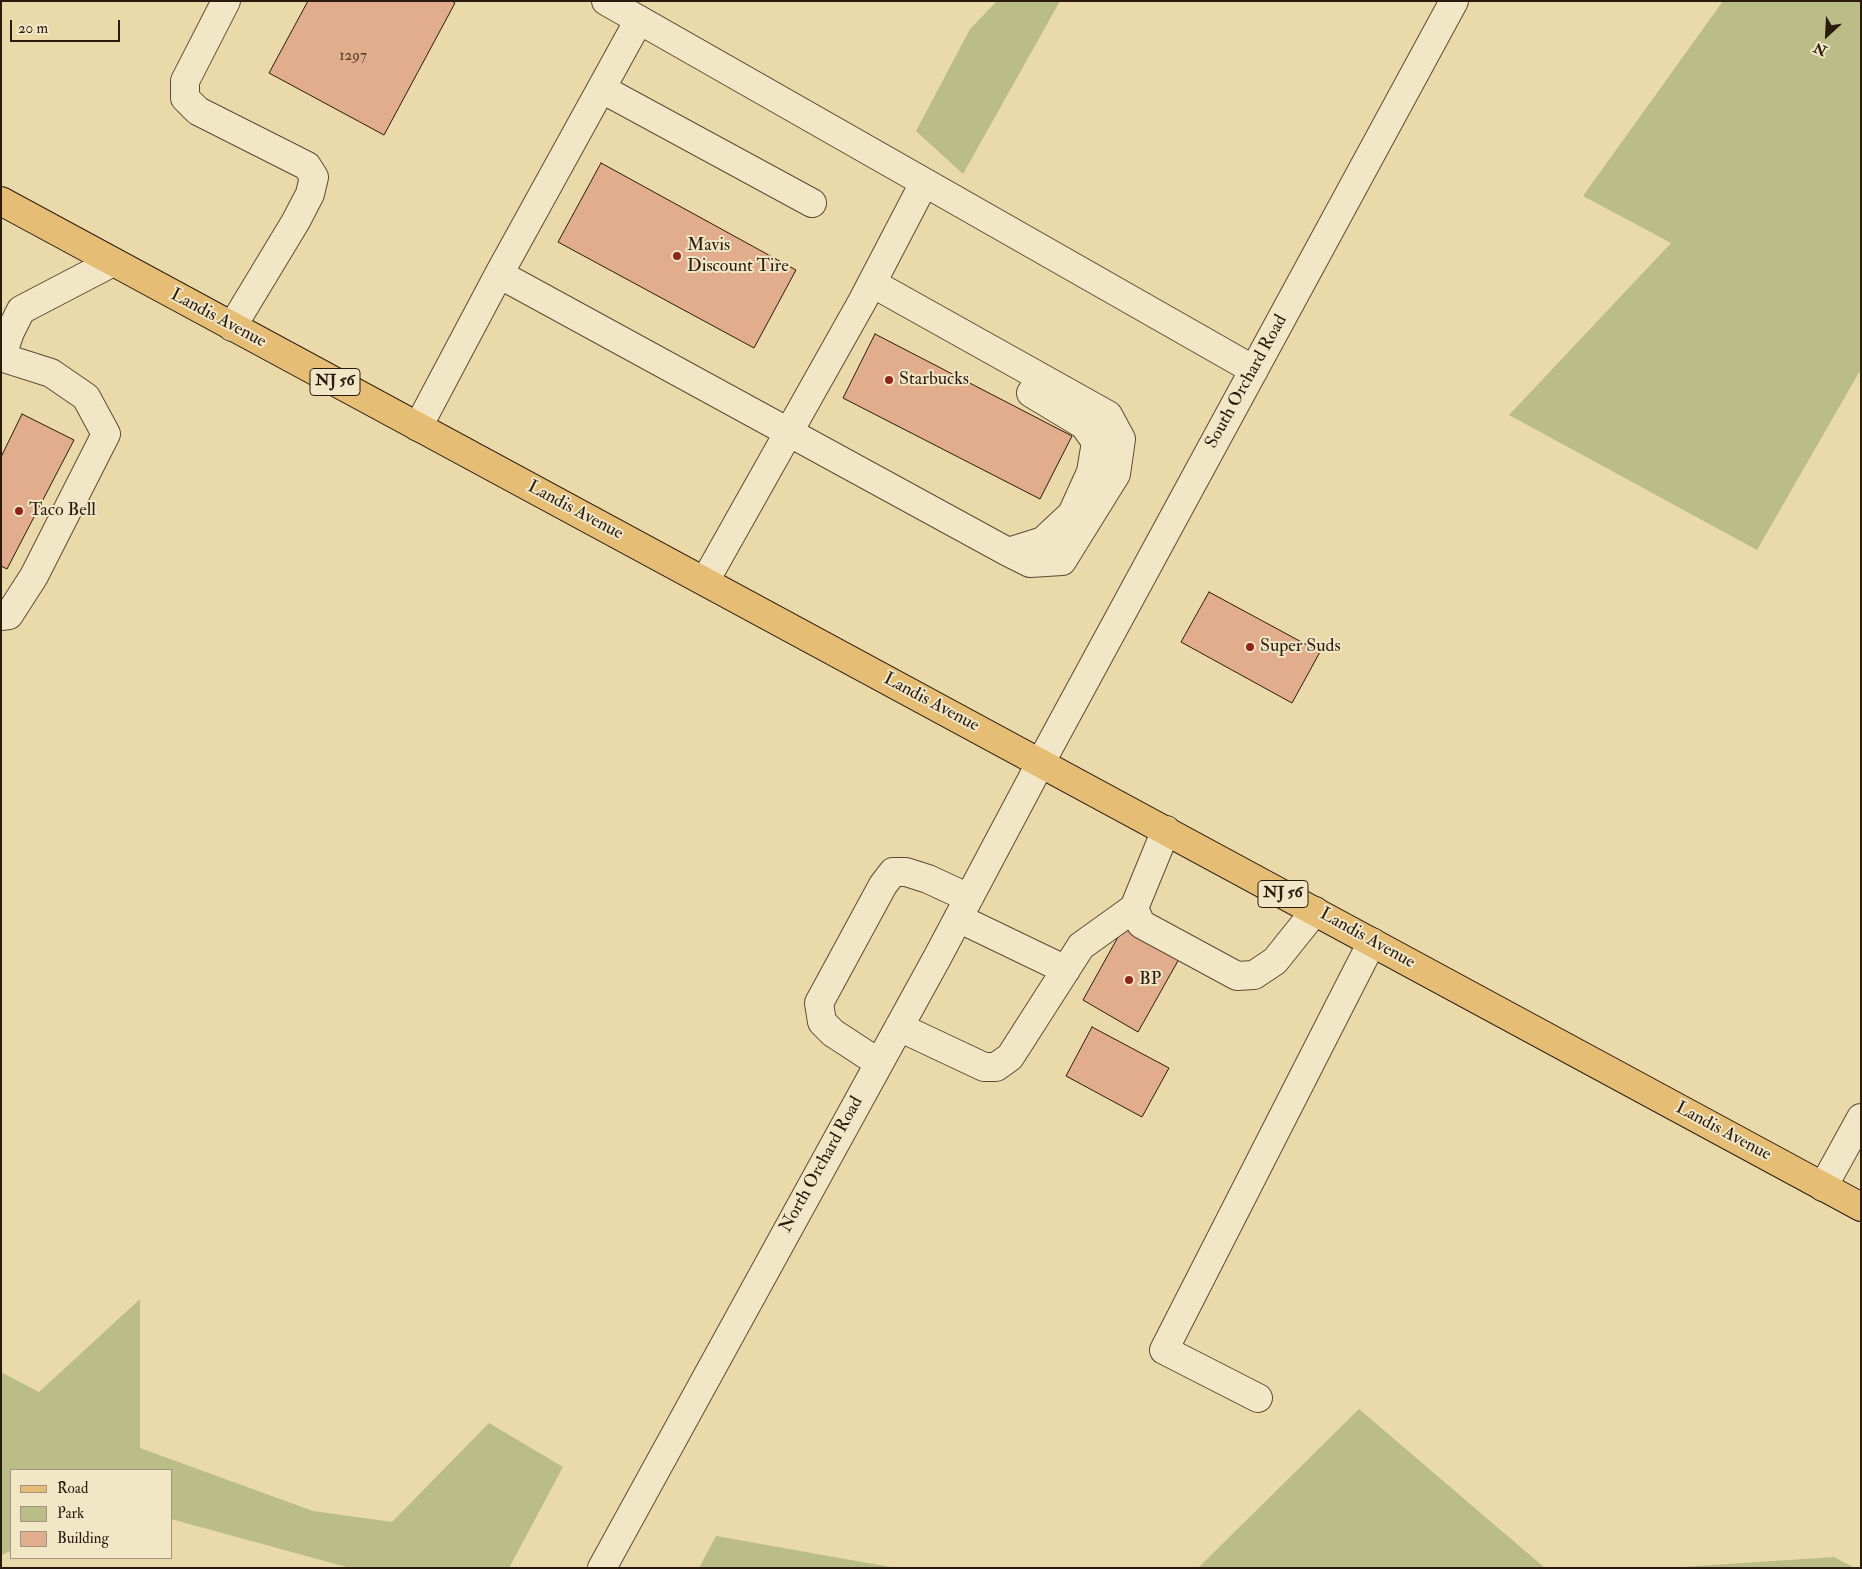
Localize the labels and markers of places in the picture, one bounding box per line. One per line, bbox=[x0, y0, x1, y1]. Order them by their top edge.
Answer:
place label: Mavis Discount Tire bbox=[687, 235, 789, 278]
marker: Mavis Discount Tire bbox=[671, 250, 683, 262]
place label: Starbucks bbox=[899, 369, 969, 391]
marker: Starbucks bbox=[883, 374, 895, 386]
place label: Taco Bell bbox=[29, 500, 96, 522]
marker: Taco Bell bbox=[13, 505, 25, 517]
place label: Super Suds bbox=[1260, 636, 1341, 658]
marker: Super Suds bbox=[1244, 641, 1256, 653]
place label: BP bbox=[1139, 969, 1161, 991]
marker: BP bbox=[1123, 974, 1135, 986]

